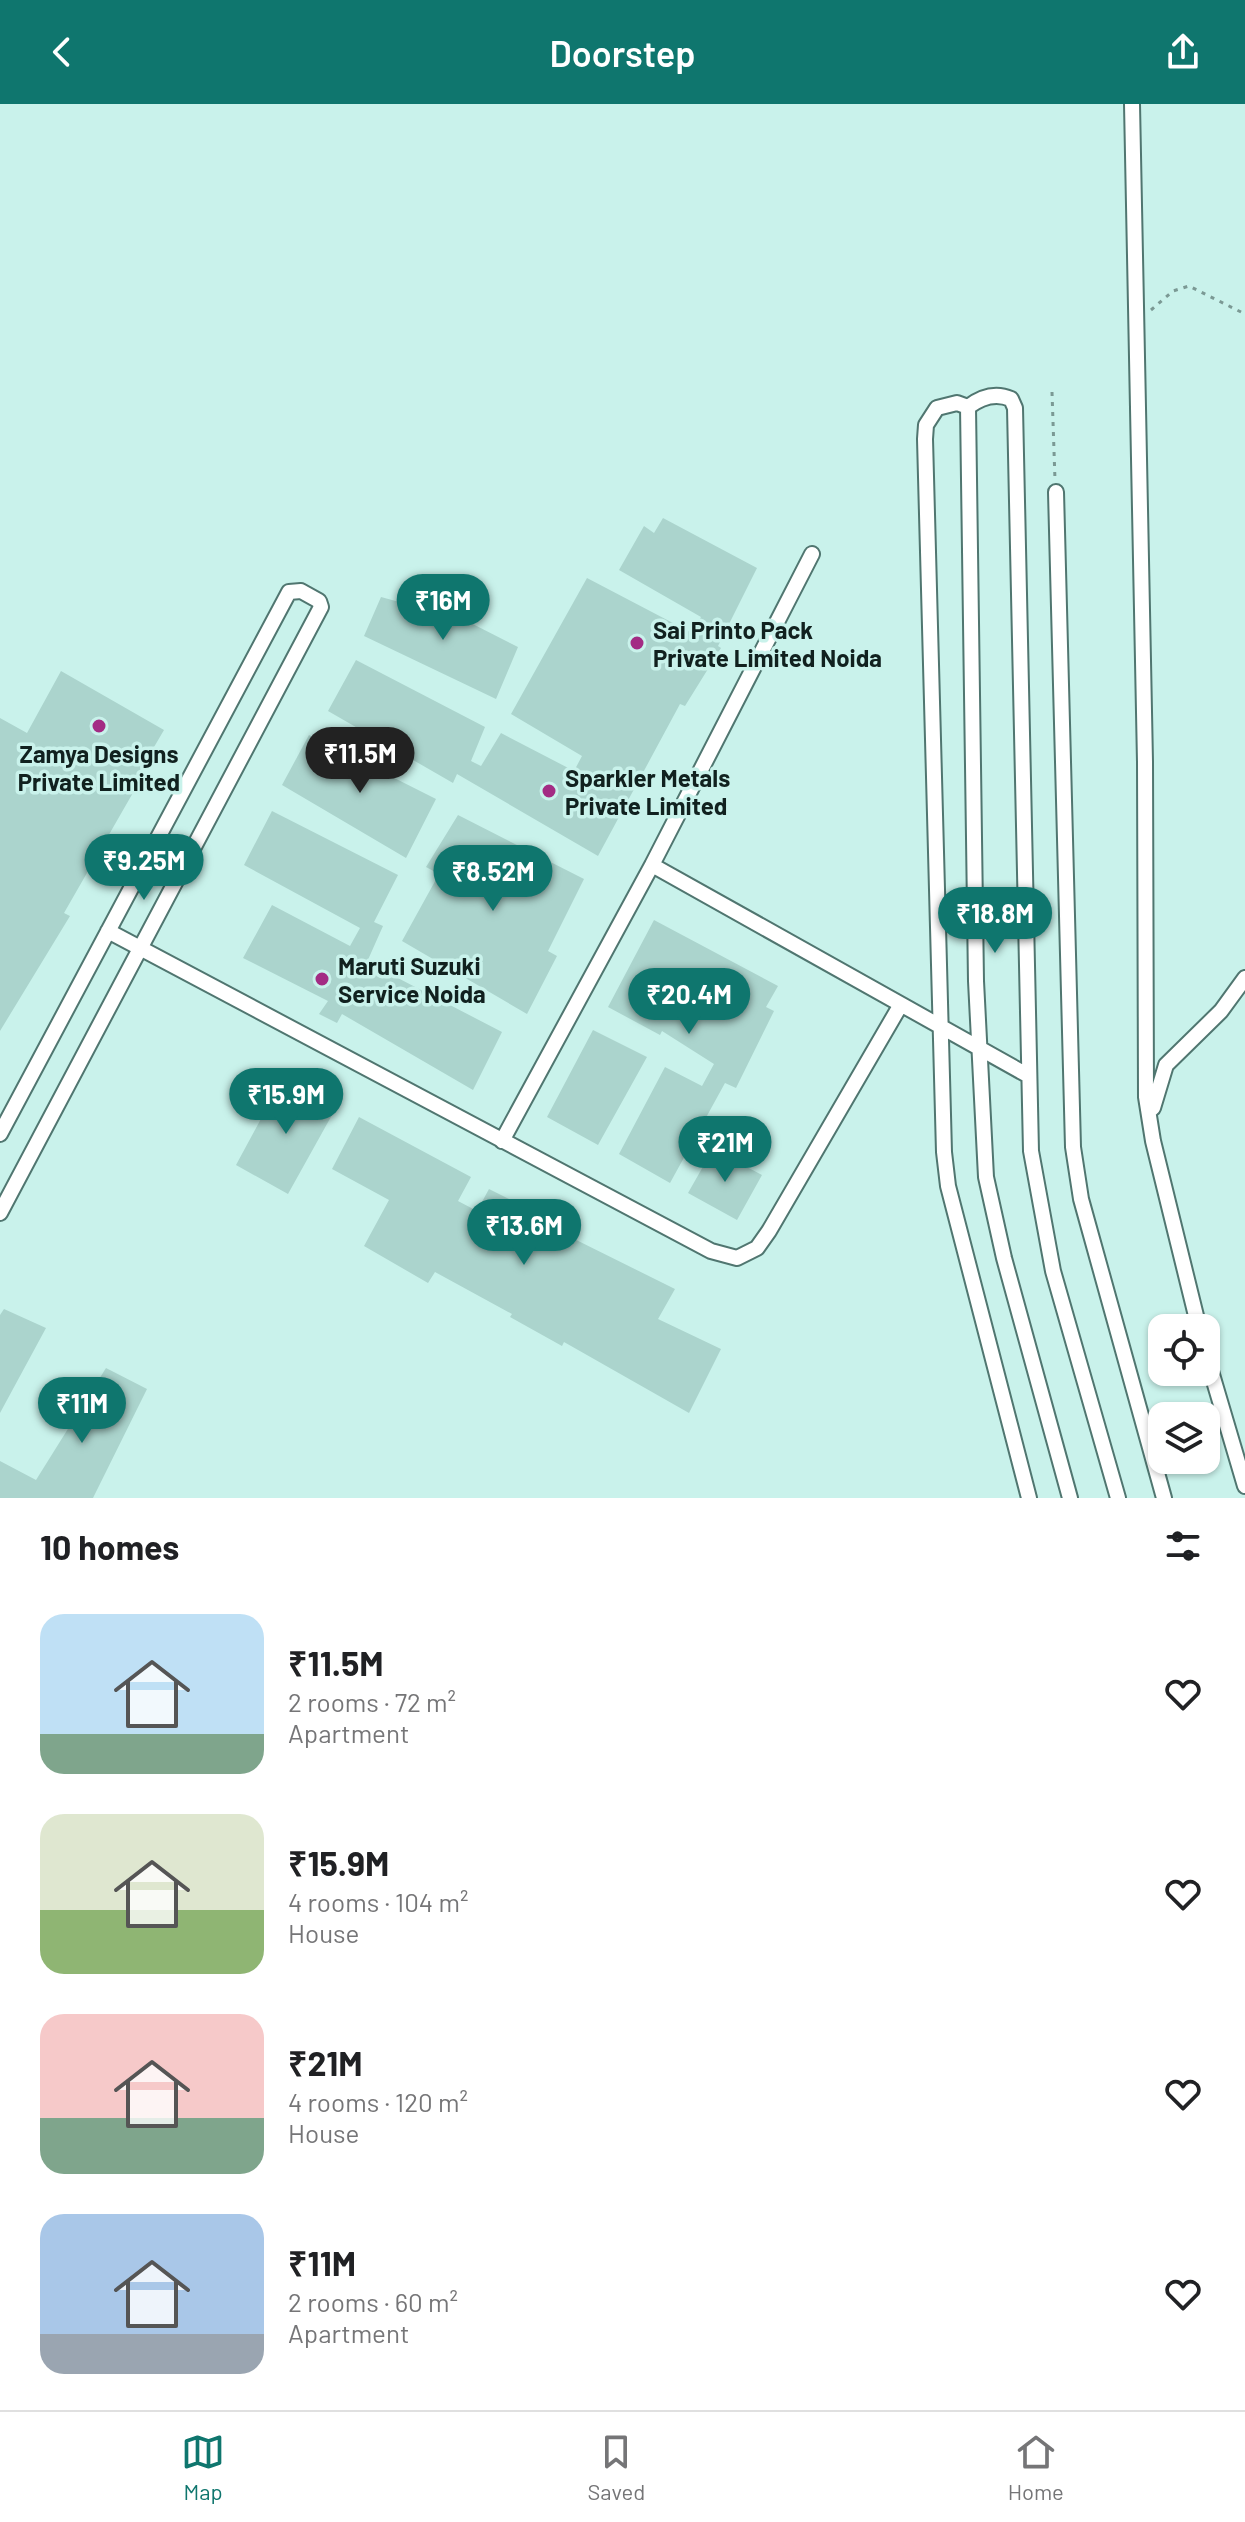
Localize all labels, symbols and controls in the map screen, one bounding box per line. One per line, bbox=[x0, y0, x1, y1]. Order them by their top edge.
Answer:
icon: back bbox=[40, 30, 84, 74]
icon: share bbox=[1161, 30, 1205, 74]
text: Doorstep bbox=[549, 31, 696, 74]
pin: ₹16M bbox=[396, 574, 490, 642]
text: ₹16M bbox=[415, 584, 471, 615]
place label: Sai Printo Pack Private Limited Noida bbox=[653, 615, 882, 672]
marker: Sai Printo Pack Private Limited Noida bbox=[628, 634, 646, 652]
marker: Zamya Designs Private Limited bbox=[90, 717, 108, 735]
pin: ₹11.5M bbox=[295, 727, 425, 795]
text: ₹11.5M bbox=[323, 737, 397, 768]
place label: Zamya Designs Private Limited bbox=[18, 739, 180, 796]
place label: Sparkler Metals Private Limited bbox=[565, 763, 730, 820]
marker: Sparkler Metals Private Limited bbox=[540, 782, 558, 800]
pin: ₹9.25M bbox=[79, 834, 209, 902]
text: ₹9.25M bbox=[103, 844, 185, 875]
pin: ₹8.52M bbox=[428, 845, 558, 913]
text: ₹8.52M bbox=[451, 855, 535, 886]
pin: ₹18.8M bbox=[930, 887, 1060, 955]
text: ₹18.8M bbox=[956, 897, 1034, 928]
place label: Maruti Suzuki Service Noida bbox=[338, 951, 486, 1008]
pin: ₹20.4M bbox=[624, 968, 754, 1036]
marker: Maruti Suzuki Service Noida bbox=[313, 970, 331, 988]
text: ₹20.4M bbox=[646, 978, 732, 1009]
pin: ₹15.9M bbox=[221, 1068, 351, 1136]
text: ₹15.9M bbox=[247, 1078, 325, 1109]
pin: ₹21M bbox=[678, 1116, 772, 1184]
text: ₹21M bbox=[696, 1126, 754, 1157]
pin: ₹13.6M bbox=[459, 1199, 589, 1267]
text: ₹13.6M bbox=[485, 1209, 563, 1240]
map controls bbox=[1148, 1314, 1220, 1474]
button: locate bbox=[1148, 1314, 1220, 1386]
pin: ₹11M bbox=[35, 1377, 129, 1445]
text: ₹11M bbox=[56, 1387, 108, 1418]
button: layers bbox=[1148, 1402, 1220, 1474]
icon: filters bbox=[1161, 1524, 1205, 1568]
text: 10 homes bbox=[40, 1526, 179, 1567]
text: ₹11.5M bbox=[288, 1642, 384, 1683]
icon: home bbox=[104, 1646, 200, 1742]
icon: heart bbox=[1161, 1672, 1205, 1716]
text: 2 rooms · 72 m² bbox=[288, 1686, 456, 1717]
text: Apartment bbox=[288, 1717, 409, 1748]
text: ₹15.9M bbox=[288, 1842, 389, 1883]
icon: home bbox=[104, 1846, 200, 1942]
icon: heart bbox=[1161, 1872, 1205, 1916]
text: 4 rooms · 104 m² bbox=[288, 1886, 468, 1917]
text: House bbox=[288, 1917, 359, 1948]
text: ₹21M bbox=[288, 2042, 363, 2083]
icon: home bbox=[104, 2046, 200, 2142]
icon: heart bbox=[1161, 2072, 1205, 2116]
text: 4 rooms · 120 m² bbox=[288, 2086, 468, 2117]
text: House bbox=[288, 2117, 359, 2148]
text: ₹11M bbox=[288, 2242, 356, 2283]
icon: home bbox=[104, 2246, 200, 2342]
icon: heart bbox=[1161, 2272, 1205, 2316]
text: 2 rooms · 60 m² bbox=[288, 2286, 458, 2317]
text: Apartment bbox=[288, 2317, 409, 2348]
tab: Map bbox=[181, 2430, 225, 2504]
tab: Saved bbox=[588, 2430, 645, 2504]
tab: Home bbox=[1008, 2430, 1064, 2504]

